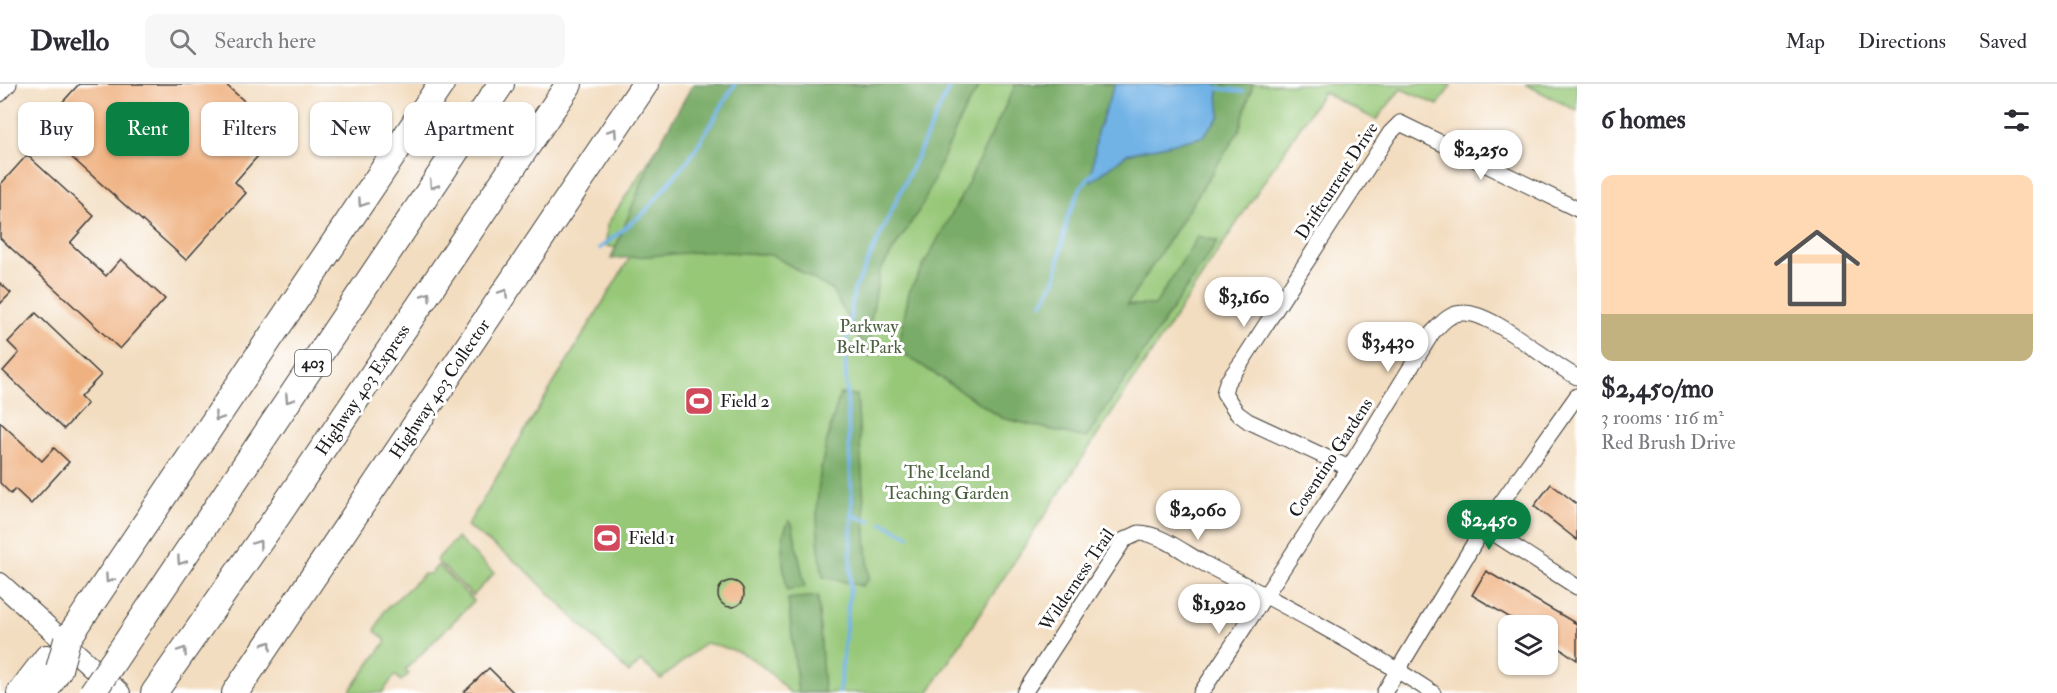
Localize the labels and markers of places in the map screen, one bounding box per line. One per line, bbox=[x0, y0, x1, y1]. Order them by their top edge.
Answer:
pin: $2,250 bbox=[1432, 130, 1530, 181]
pin: $3,160 bbox=[1195, 277, 1293, 328]
pin: $3,430 bbox=[1339, 322, 1437, 373]
sports icon: Field 2 bbox=[683, 385, 715, 417]
place label: Field 2 bbox=[720, 390, 770, 413]
pin: $2,060 bbox=[1149, 490, 1247, 541]
pin: $2,450 bbox=[1440, 500, 1538, 551]
sports icon: Field 1 bbox=[591, 522, 623, 554]
place label: Field 1 bbox=[628, 527, 675, 550]
pin: $1,920 bbox=[1170, 584, 1268, 635]

